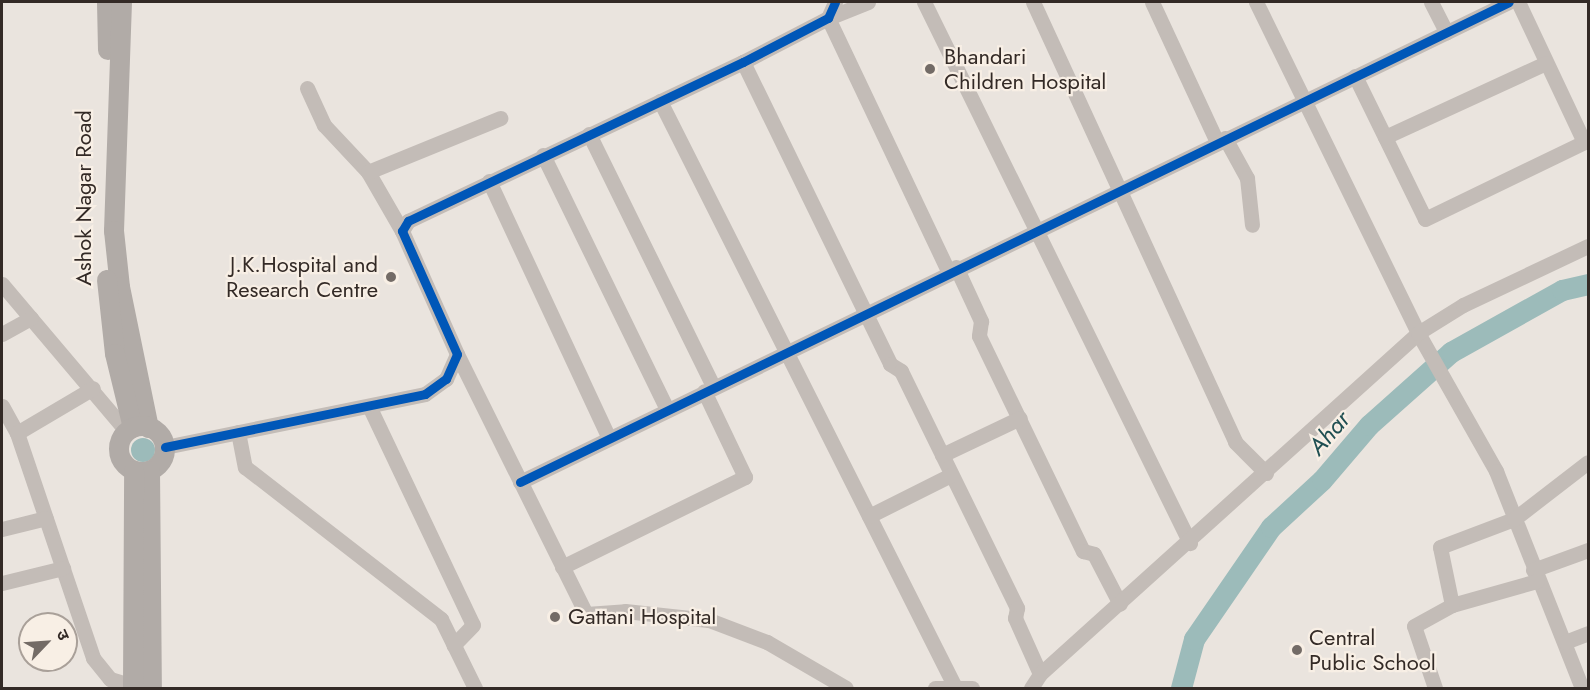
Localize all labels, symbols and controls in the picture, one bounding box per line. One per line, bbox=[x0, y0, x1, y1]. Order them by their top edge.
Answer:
place label: Bhandari Children Hospital bbox=[944, 43, 1106, 94]
marker: Bhandari Children Hospital bbox=[921, 60, 939, 78]
street label: Ashok Nagar Road bbox=[71, 110, 97, 286]
place label: J.K.Hospital and Research Centre bbox=[226, 251, 378, 302]
marker: J.K.Hospital and Research Centre bbox=[382, 268, 400, 286]
water label: Ahar bbox=[1302, 405, 1356, 461]
place label: Gattani Hospital bbox=[568, 604, 716, 630]
marker: Gattani Hospital bbox=[546, 608, 564, 626]
north arrow bbox=[18, 612, 78, 672]
place label: Central Public School bbox=[1309, 624, 1436, 676]
text: उ bbox=[51, 626, 75, 644]
marker: Central Public School bbox=[1290, 643, 1304, 657]

